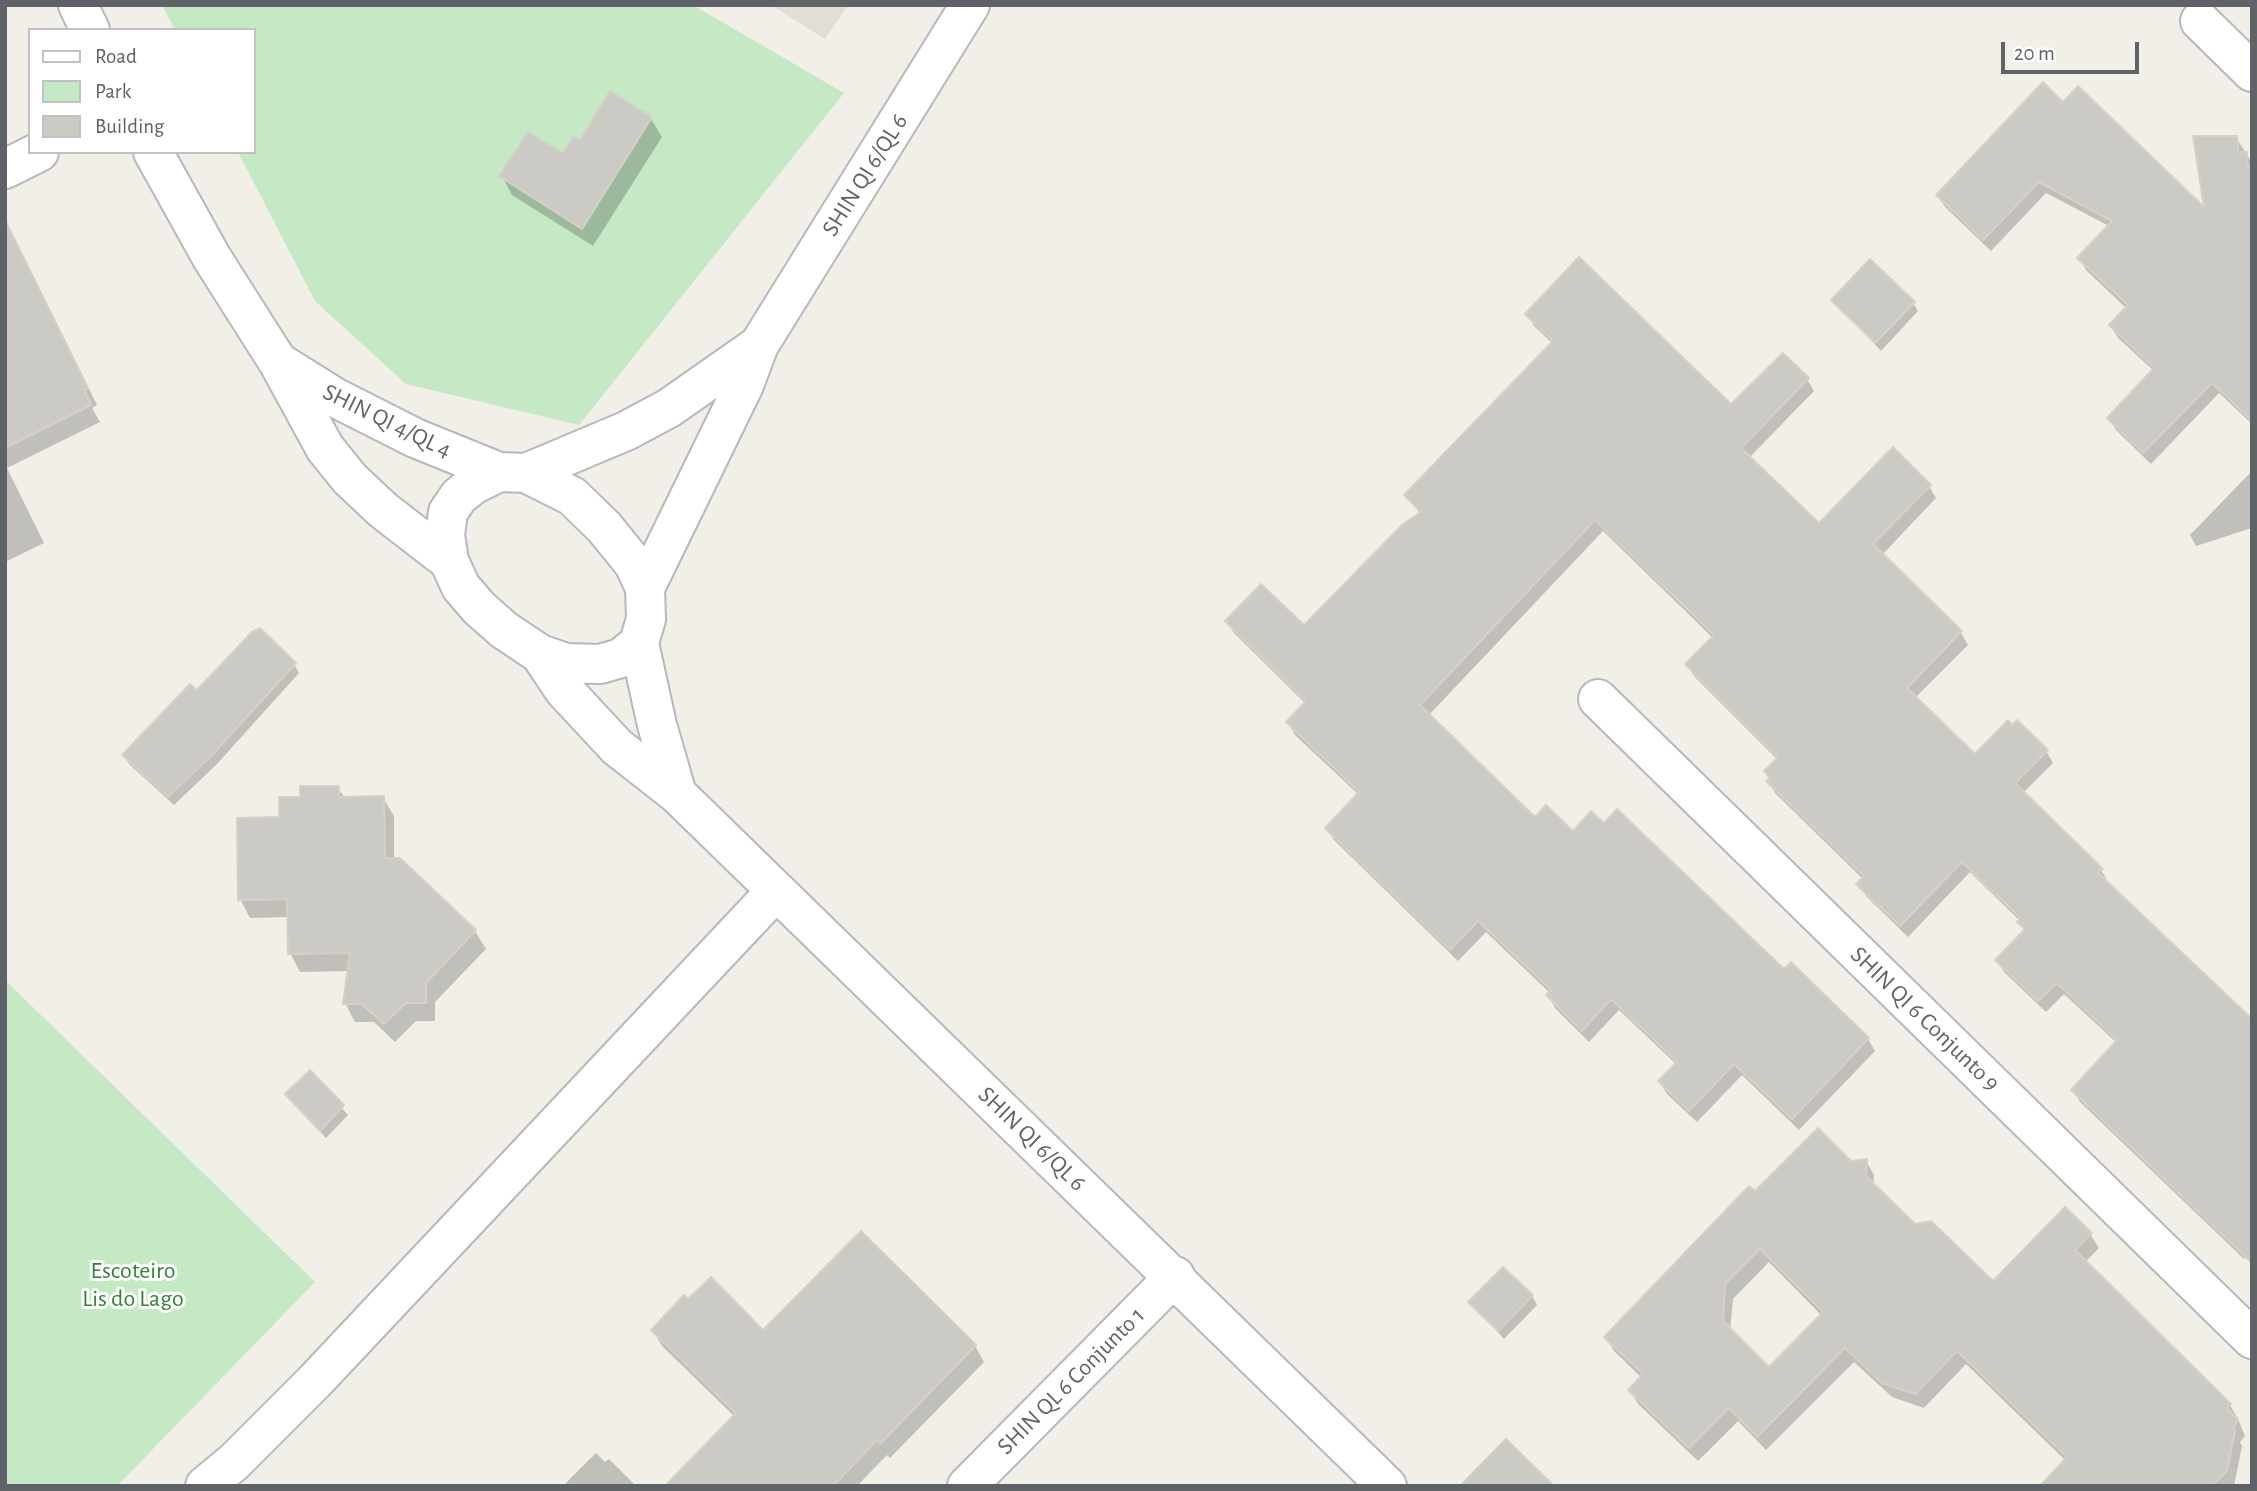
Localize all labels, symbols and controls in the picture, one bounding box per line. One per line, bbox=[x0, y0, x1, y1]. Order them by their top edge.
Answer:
legend bbox=[28, 28, 256, 154]
scale bar bbox=[2005, 28, 2143, 72]
text: 20 m bbox=[2014, 43, 2055, 64]
text: Road bbox=[95, 46, 137, 67]
text: Park bbox=[95, 81, 131, 102]
street label: SHIN QI 6/QL 6 bbox=[816, 108, 914, 242]
text: Building bbox=[95, 116, 164, 137]
street label: SHIN QI 4/QL 4 bbox=[318, 377, 456, 465]
street label: SHIN QI 6 Conjunto 9 bbox=[1844, 940, 2006, 1098]
street label: SHIN QI 6/QL 6 bbox=[972, 1080, 1092, 1198]
park label: Escoteiro Lis do Lago bbox=[82, 1257, 184, 1313]
street label: SHIN QL 6 Conjunto 1 bbox=[991, 1301, 1151, 1461]

